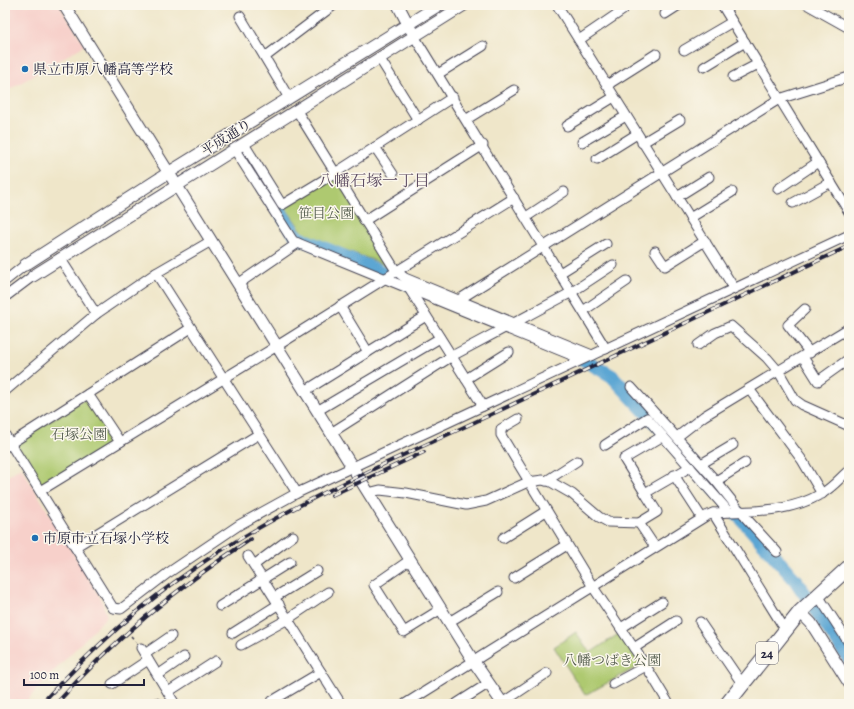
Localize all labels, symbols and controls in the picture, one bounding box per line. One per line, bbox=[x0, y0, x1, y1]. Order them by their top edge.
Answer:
place label: 県立市原八幡高等学校 bbox=[33, 60, 173, 79]
marker: 県立市原八幡高等学校 bbox=[20, 64, 30, 74]
street label: 平成通り bbox=[197, 115, 255, 160]
district label: 八幡石塚一丁目 bbox=[318, 170, 430, 192]
park label: 笹目公園 bbox=[298, 204, 354, 223]
park label: 石塚公園 bbox=[51, 425, 107, 444]
place label: 市原市立石塚小学校 bbox=[43, 529, 169, 548]
marker: 市原市立石塚小学校 bbox=[30, 533, 40, 543]
road number: 24 bbox=[756, 642, 778, 664]
park label: 八幡つばき公園 bbox=[563, 651, 661, 670]
scale bar bbox=[24, 661, 144, 687]
text: 100 m bbox=[30, 667, 59, 683]

